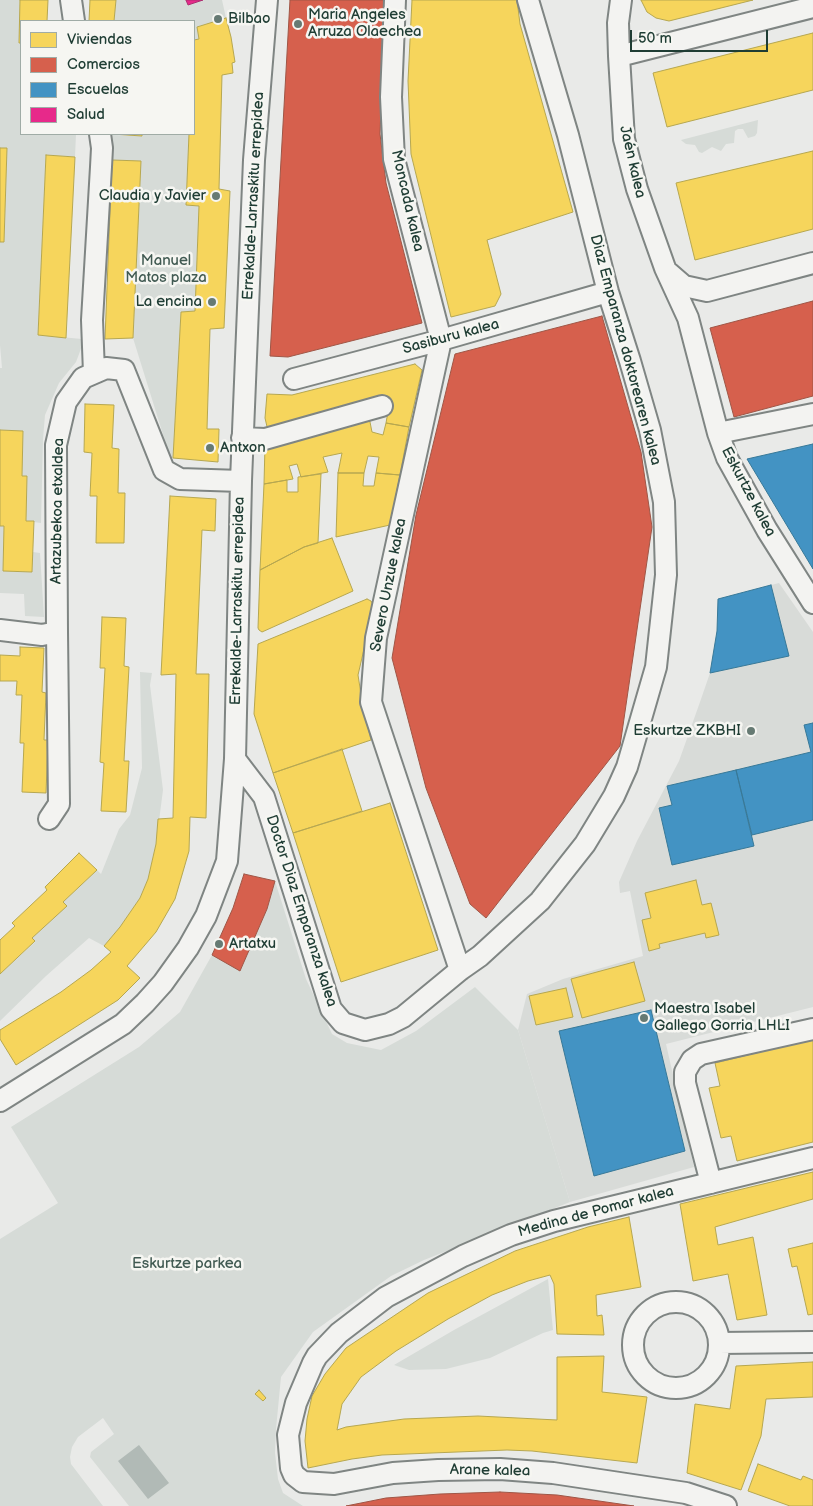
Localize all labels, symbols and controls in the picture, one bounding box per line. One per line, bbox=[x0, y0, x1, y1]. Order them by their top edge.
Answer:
place label: Maria Angeles Arruza Olaechea bbox=[308, 6, 422, 41]
place label: Bilbao bbox=[228, 10, 271, 28]
marker: Bilbao bbox=[212, 13, 224, 25]
marker: Maria Angeles Arruza Olaechea bbox=[292, 18, 304, 30]
legend bbox=[20, 20, 195, 135]
scale bar bbox=[633, 20, 770, 52]
text: 50 m bbox=[638, 29, 672, 48]
text: Viviendas bbox=[67, 30, 132, 49]
text: Comercios bbox=[67, 55, 140, 74]
text: Escuelas bbox=[67, 80, 129, 99]
street label: Errekalde-Larraskitu errepidea bbox=[240, 91, 268, 301]
text: Salud bbox=[67, 105, 105, 124]
street label: Jaén kalea bbox=[615, 124, 649, 200]
street label: Moncada kalea bbox=[387, 148, 427, 254]
place label: Claudia y Javier bbox=[99, 187, 206, 205]
marker: Claudia y Javier bbox=[210, 190, 222, 202]
street label: Diaz Emparanza doktorearen kalea bbox=[586, 233, 664, 467]
park label: Manuel Matos plaza bbox=[125, 252, 207, 287]
place label: La encina bbox=[135, 293, 202, 311]
marker: La encina bbox=[206, 296, 218, 308]
street label: Sasiburu kalea bbox=[401, 315, 501, 359]
street label: Artazubekoa etxaldea bbox=[48, 438, 68, 584]
place label: Antxon bbox=[220, 439, 266, 457]
marker: Antxon bbox=[204, 442, 216, 454]
street label: Eskurtze kalea bbox=[717, 444, 779, 540]
street label: Errekalde-Larraskitu errepidea bbox=[227, 497, 249, 705]
street label: Severo Unzue kalea bbox=[367, 517, 411, 653]
place label: Eskurtze ZKBHI bbox=[633, 722, 741, 740]
marker: Eskurtze ZKBHI bbox=[745, 725, 757, 737]
street label: Doctor Diaz Emparanza kalea bbox=[261, 813, 341, 1009]
place label: Artatxu bbox=[229, 935, 276, 953]
marker: Artatxu bbox=[213, 938, 225, 950]
place label: Maestra Isabel Gallego Gorria LHLI bbox=[654, 1000, 790, 1035]
marker: Maestra Isabel Gallego Gorria LHLI bbox=[638, 1012, 650, 1024]
street label: Medina de Pomar kalea bbox=[516, 1183, 676, 1241]
park label: Eskurtze parkea bbox=[132, 1255, 242, 1273]
street label: Arane kalea bbox=[450, 1461, 530, 1481]

